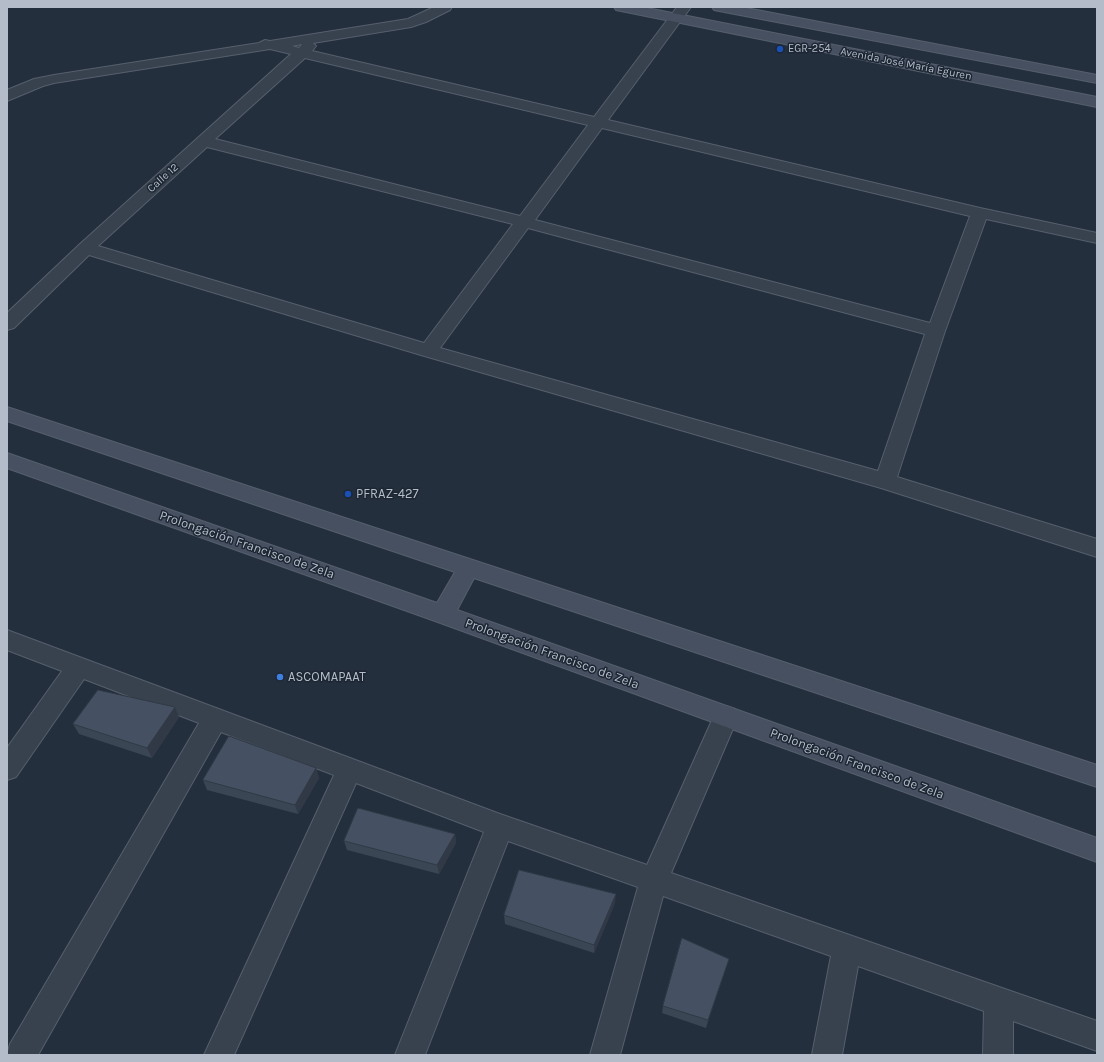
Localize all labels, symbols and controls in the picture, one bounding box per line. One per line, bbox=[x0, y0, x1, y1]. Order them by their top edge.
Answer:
place label: EGR-254 bbox=[788, 42, 831, 56]
marker: EGR-254 bbox=[775, 44, 785, 54]
street label: Avenida José María Eguren bbox=[839, 45, 973, 83]
street label: Calle 12 bbox=[145, 161, 181, 195]
place label: PFRAZ-427 bbox=[356, 486, 419, 502]
marker: PFRAZ-427 bbox=[343, 489, 353, 499]
street label: Prolongación Francisco de Zela bbox=[157, 508, 337, 582]
street label: Prolongación Francisco de Zela bbox=[463, 615, 641, 693]
place label: ASCOMAPAAT bbox=[288, 669, 366, 685]
marker: ASCOMAPAAT bbox=[275, 672, 285, 682]
street label: Prolongación Francisco de Zela bbox=[768, 725, 946, 803]

